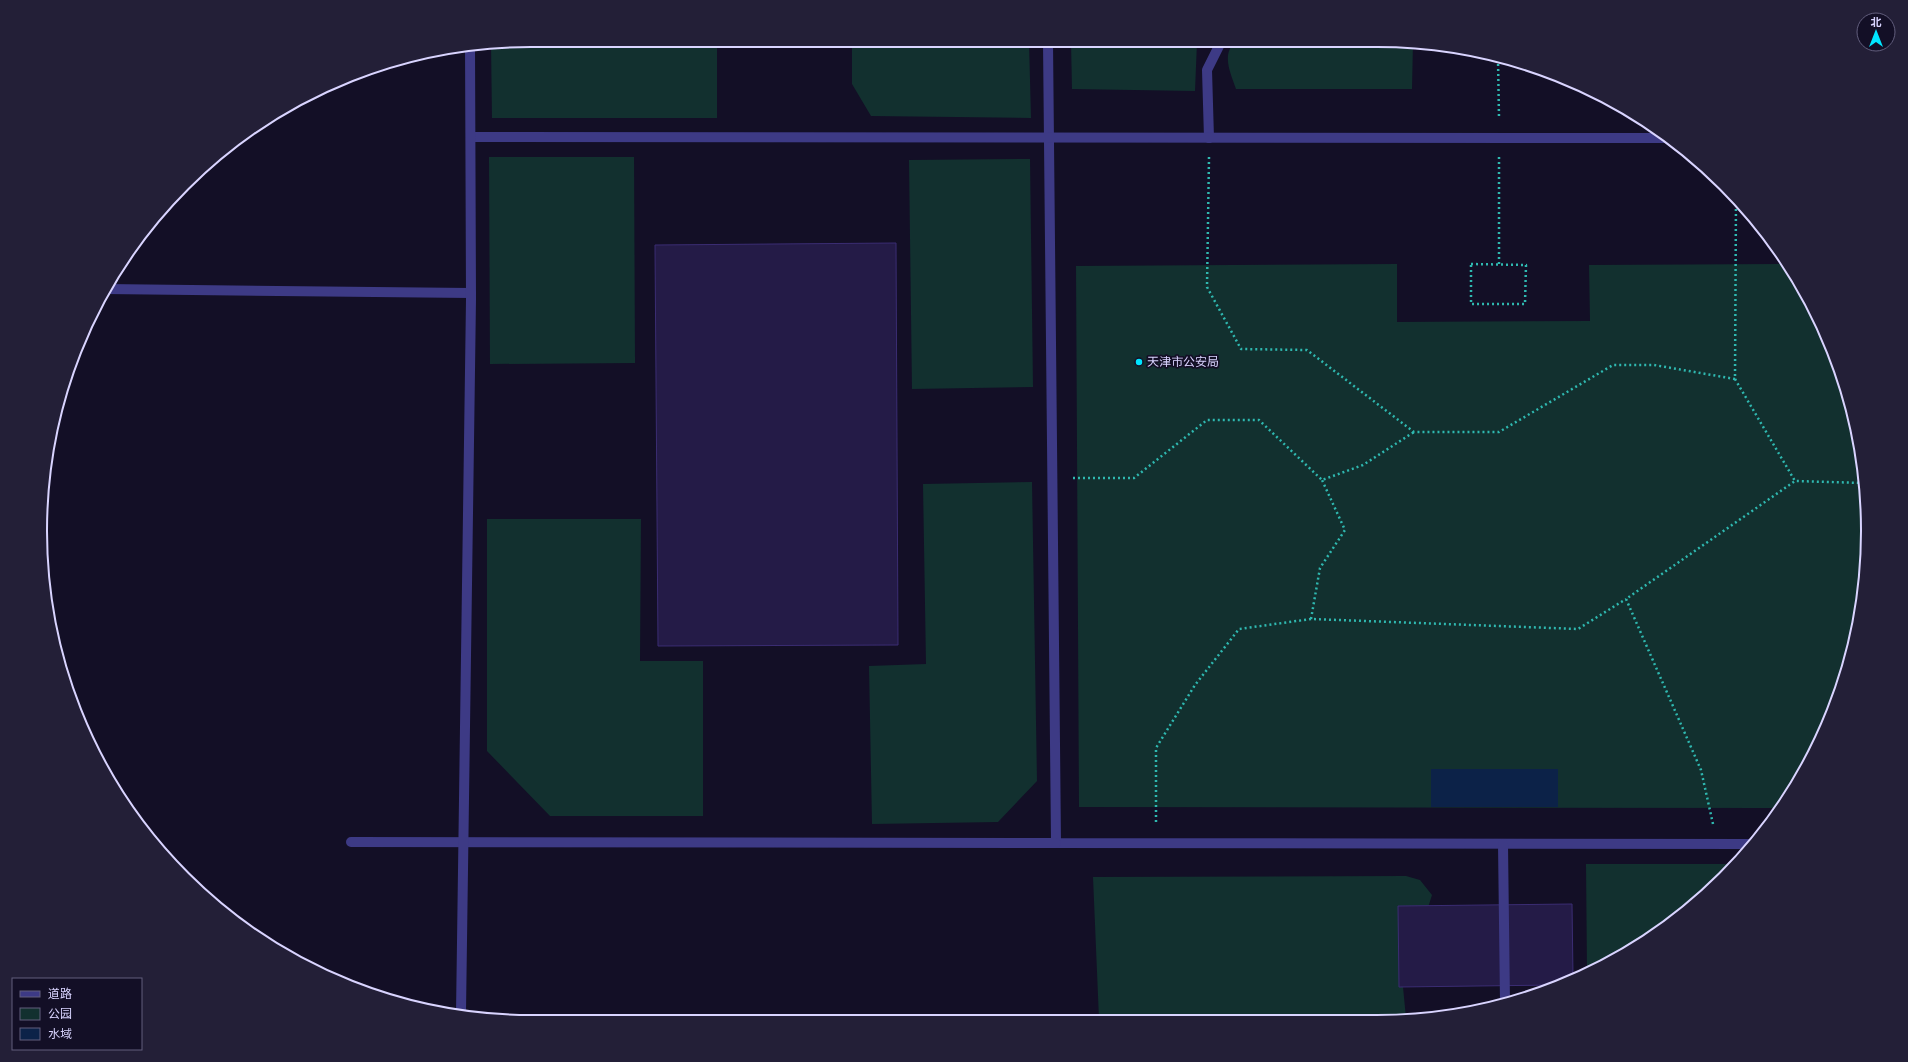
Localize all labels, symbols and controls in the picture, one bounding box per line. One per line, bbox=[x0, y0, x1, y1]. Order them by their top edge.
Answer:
north arrow bbox=[1856, 12, 1896, 52]
text: 北 bbox=[1871, 15, 1882, 29]
place label: 天津市公安局 bbox=[1147, 354, 1219, 370]
marker: 天津市公安局 bbox=[1134, 357, 1144, 367]
legend bbox=[12, 978, 142, 1050]
text: 道路 bbox=[48, 986, 72, 1002]
text: 公园 bbox=[48, 1006, 72, 1022]
text: 水域 bbox=[48, 1026, 72, 1042]

